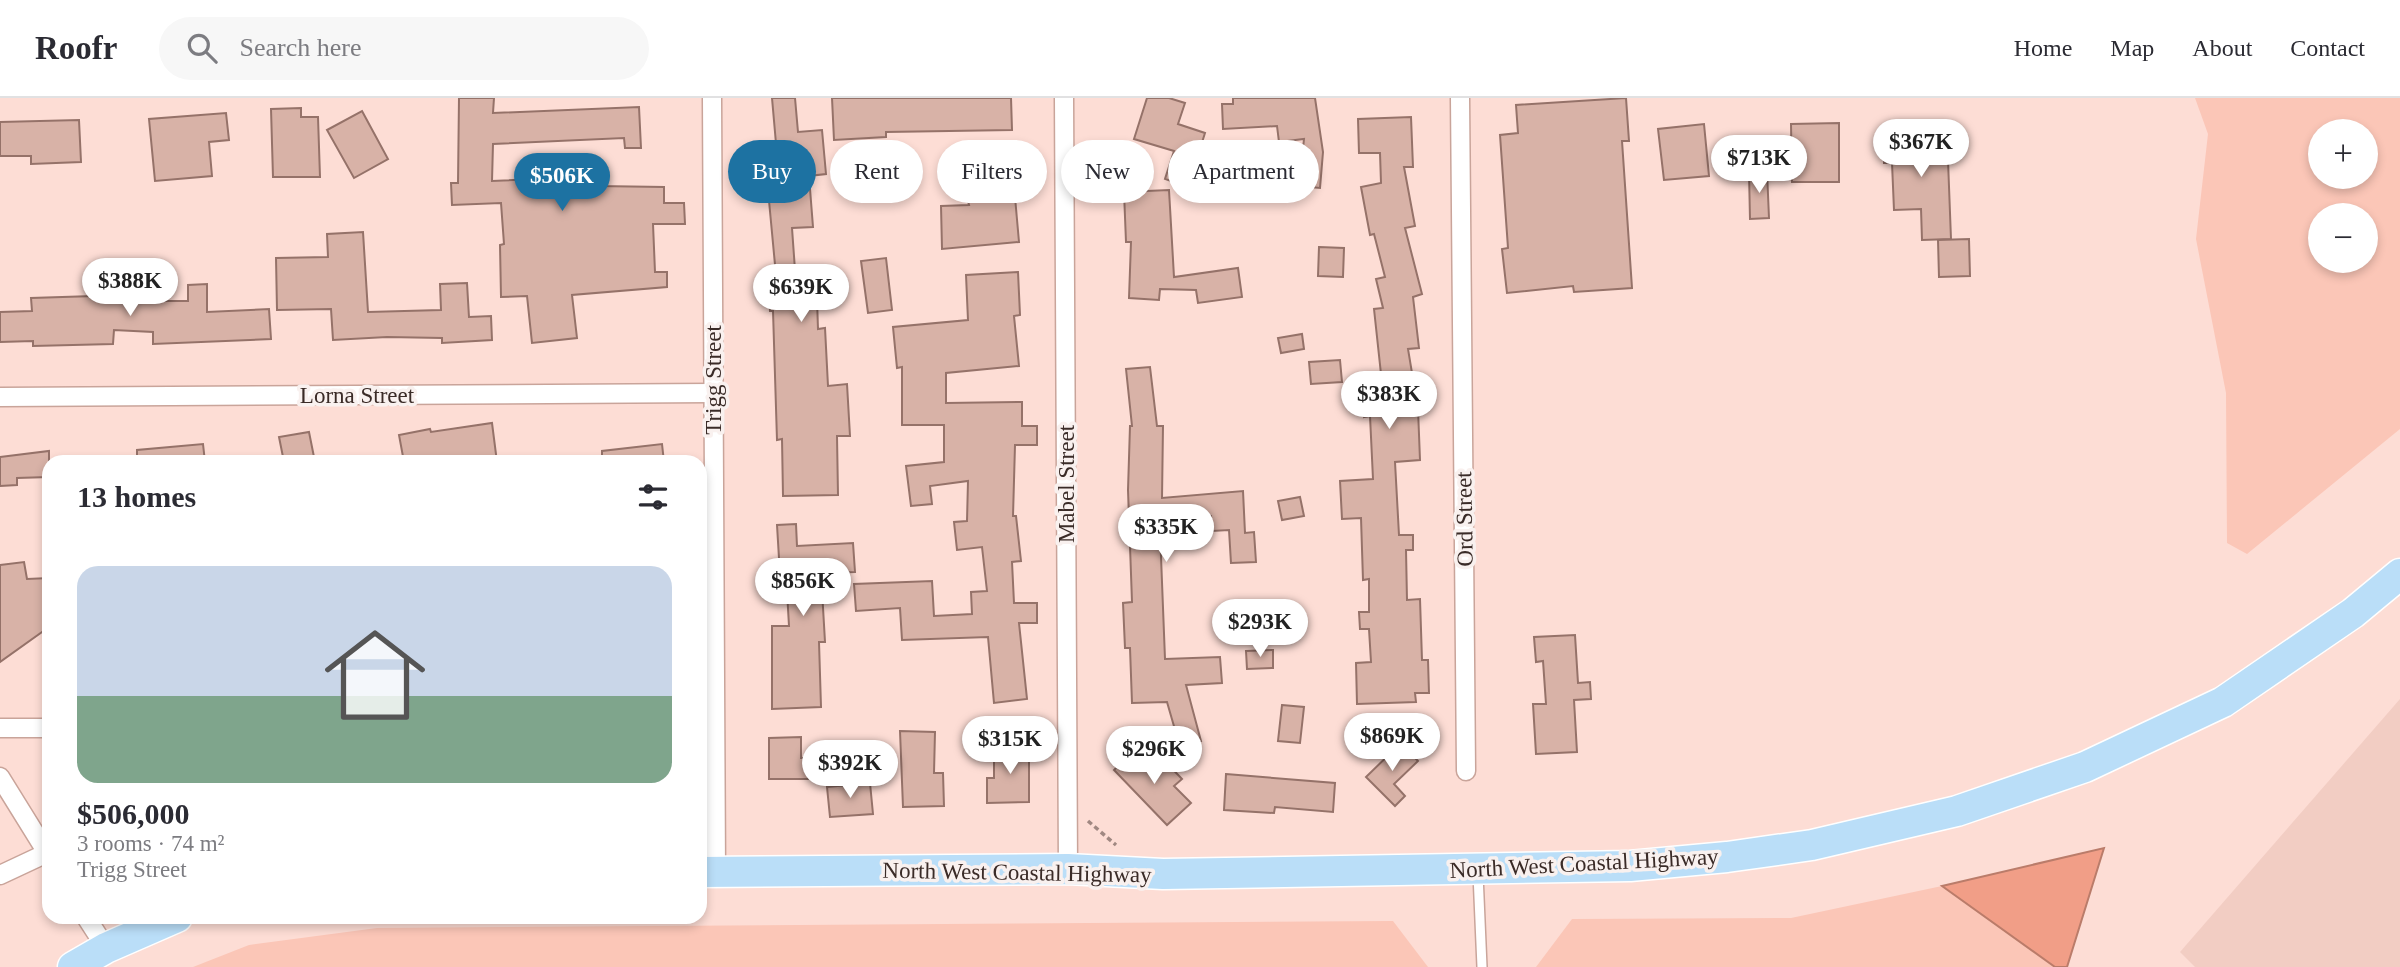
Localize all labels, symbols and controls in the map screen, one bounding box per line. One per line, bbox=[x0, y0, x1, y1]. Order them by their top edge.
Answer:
search box bbox=[159, 17, 649, 80]
icon: search bbox=[183, 29, 221, 67]
text: Roofr bbox=[35, 30, 117, 66]
text: Search here bbox=[239, 33, 361, 62]
text: Home bbox=[2014, 35, 2072, 61]
text: Map bbox=[2110, 35, 2154, 61]
text: About bbox=[2192, 35, 2252, 61]
text: Contact bbox=[2290, 35, 2365, 61]
map controls bbox=[2308, 119, 2378, 273]
button: + bbox=[2308, 119, 2378, 189]
pin: $367K bbox=[1872, 120, 1970, 179]
text: $367K bbox=[1889, 129, 1953, 154]
pin: $713K bbox=[1710, 136, 1808, 195]
chip: Buy bbox=[728, 140, 816, 203]
chip: Rent bbox=[830, 140, 923, 203]
chip: Filters bbox=[937, 140, 1047, 203]
chip: New bbox=[1061, 140, 1154, 203]
chip: Apartment bbox=[1168, 140, 1319, 203]
text: $713K bbox=[1727, 145, 1791, 170]
pin: $506K bbox=[513, 153, 611, 213]
text: $506K bbox=[530, 163, 594, 188]
button: − bbox=[2308, 203, 2378, 273]
pin: $388K bbox=[81, 258, 179, 318]
pin: $639K bbox=[752, 264, 850, 324]
text: $388K bbox=[98, 268, 162, 293]
text: $639K bbox=[769, 274, 833, 299]
street label: Trigg Street bbox=[701, 325, 726, 435]
pin: $383K bbox=[1340, 372, 1438, 431]
text: $383K bbox=[1357, 381, 1421, 406]
street label: Lorna Street bbox=[300, 383, 415, 408]
street label: Mabel Street bbox=[1054, 424, 1079, 543]
street label: Ord Street bbox=[1451, 471, 1478, 567]
icon: filters bbox=[634, 478, 672, 516]
text: 13 homes bbox=[77, 480, 196, 513]
pin: $335K bbox=[1117, 504, 1215, 564]
text: $335K bbox=[1134, 514, 1198, 539]
pin: $856K bbox=[754, 559, 852, 618]
text: $856K bbox=[771, 568, 835, 593]
pin: $293K bbox=[1211, 600, 1309, 659]
text: $293K bbox=[1228, 609, 1292, 634]
icon: home bbox=[312, 612, 438, 738]
pin: $869K bbox=[1343, 714, 1441, 773]
pin: $315K bbox=[961, 716, 1059, 776]
text: $869K bbox=[1360, 723, 1424, 748]
text: $315K bbox=[978, 726, 1042, 751]
pin: $296K bbox=[1105, 726, 1203, 786]
text: $296K bbox=[1122, 736, 1186, 761]
pin: $392K bbox=[801, 740, 899, 800]
text: $392K bbox=[818, 750, 882, 775]
text: $506,000 bbox=[77, 797, 190, 830]
text: 3 rooms · 74 m² bbox=[77, 831, 224, 856]
street label: North West Coastal Highway bbox=[1449, 844, 1720, 883]
text: Trigg Street bbox=[77, 857, 187, 882]
street label: North West Coastal Highway bbox=[882, 858, 1152, 887]

